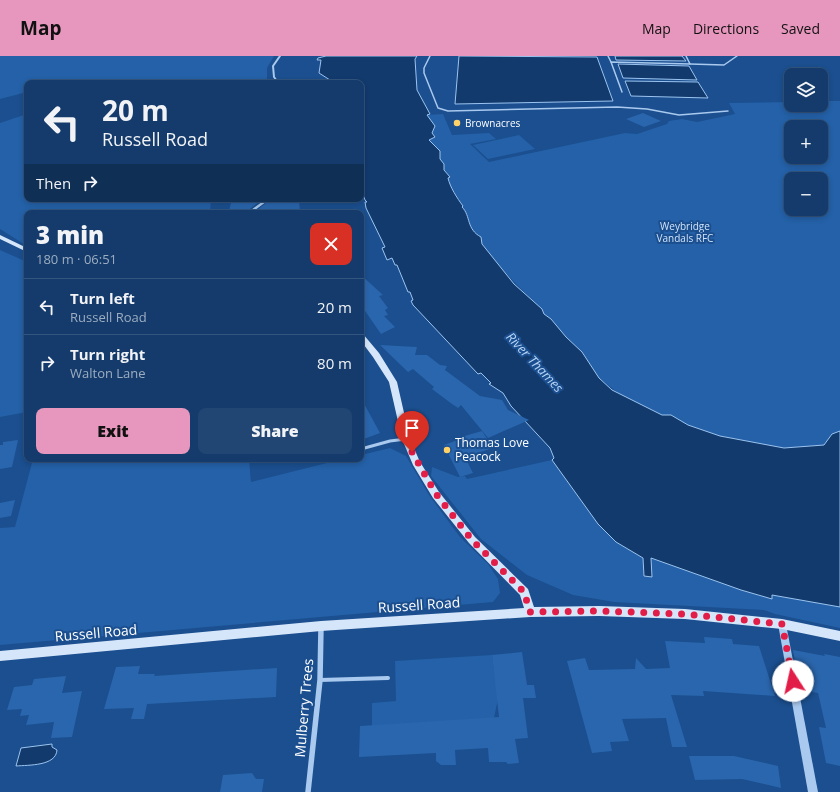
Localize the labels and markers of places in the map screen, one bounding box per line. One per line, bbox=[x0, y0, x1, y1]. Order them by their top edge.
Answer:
place label: Brownacres bbox=[465, 116, 520, 130]
marker: Brownacres bbox=[452, 118, 462, 128]
pin bbox=[395, 411, 429, 452]
place label: Thomas Love Peacock bbox=[455, 434, 529, 465]
marker: Thomas Love Peacock bbox=[442, 445, 452, 455]

